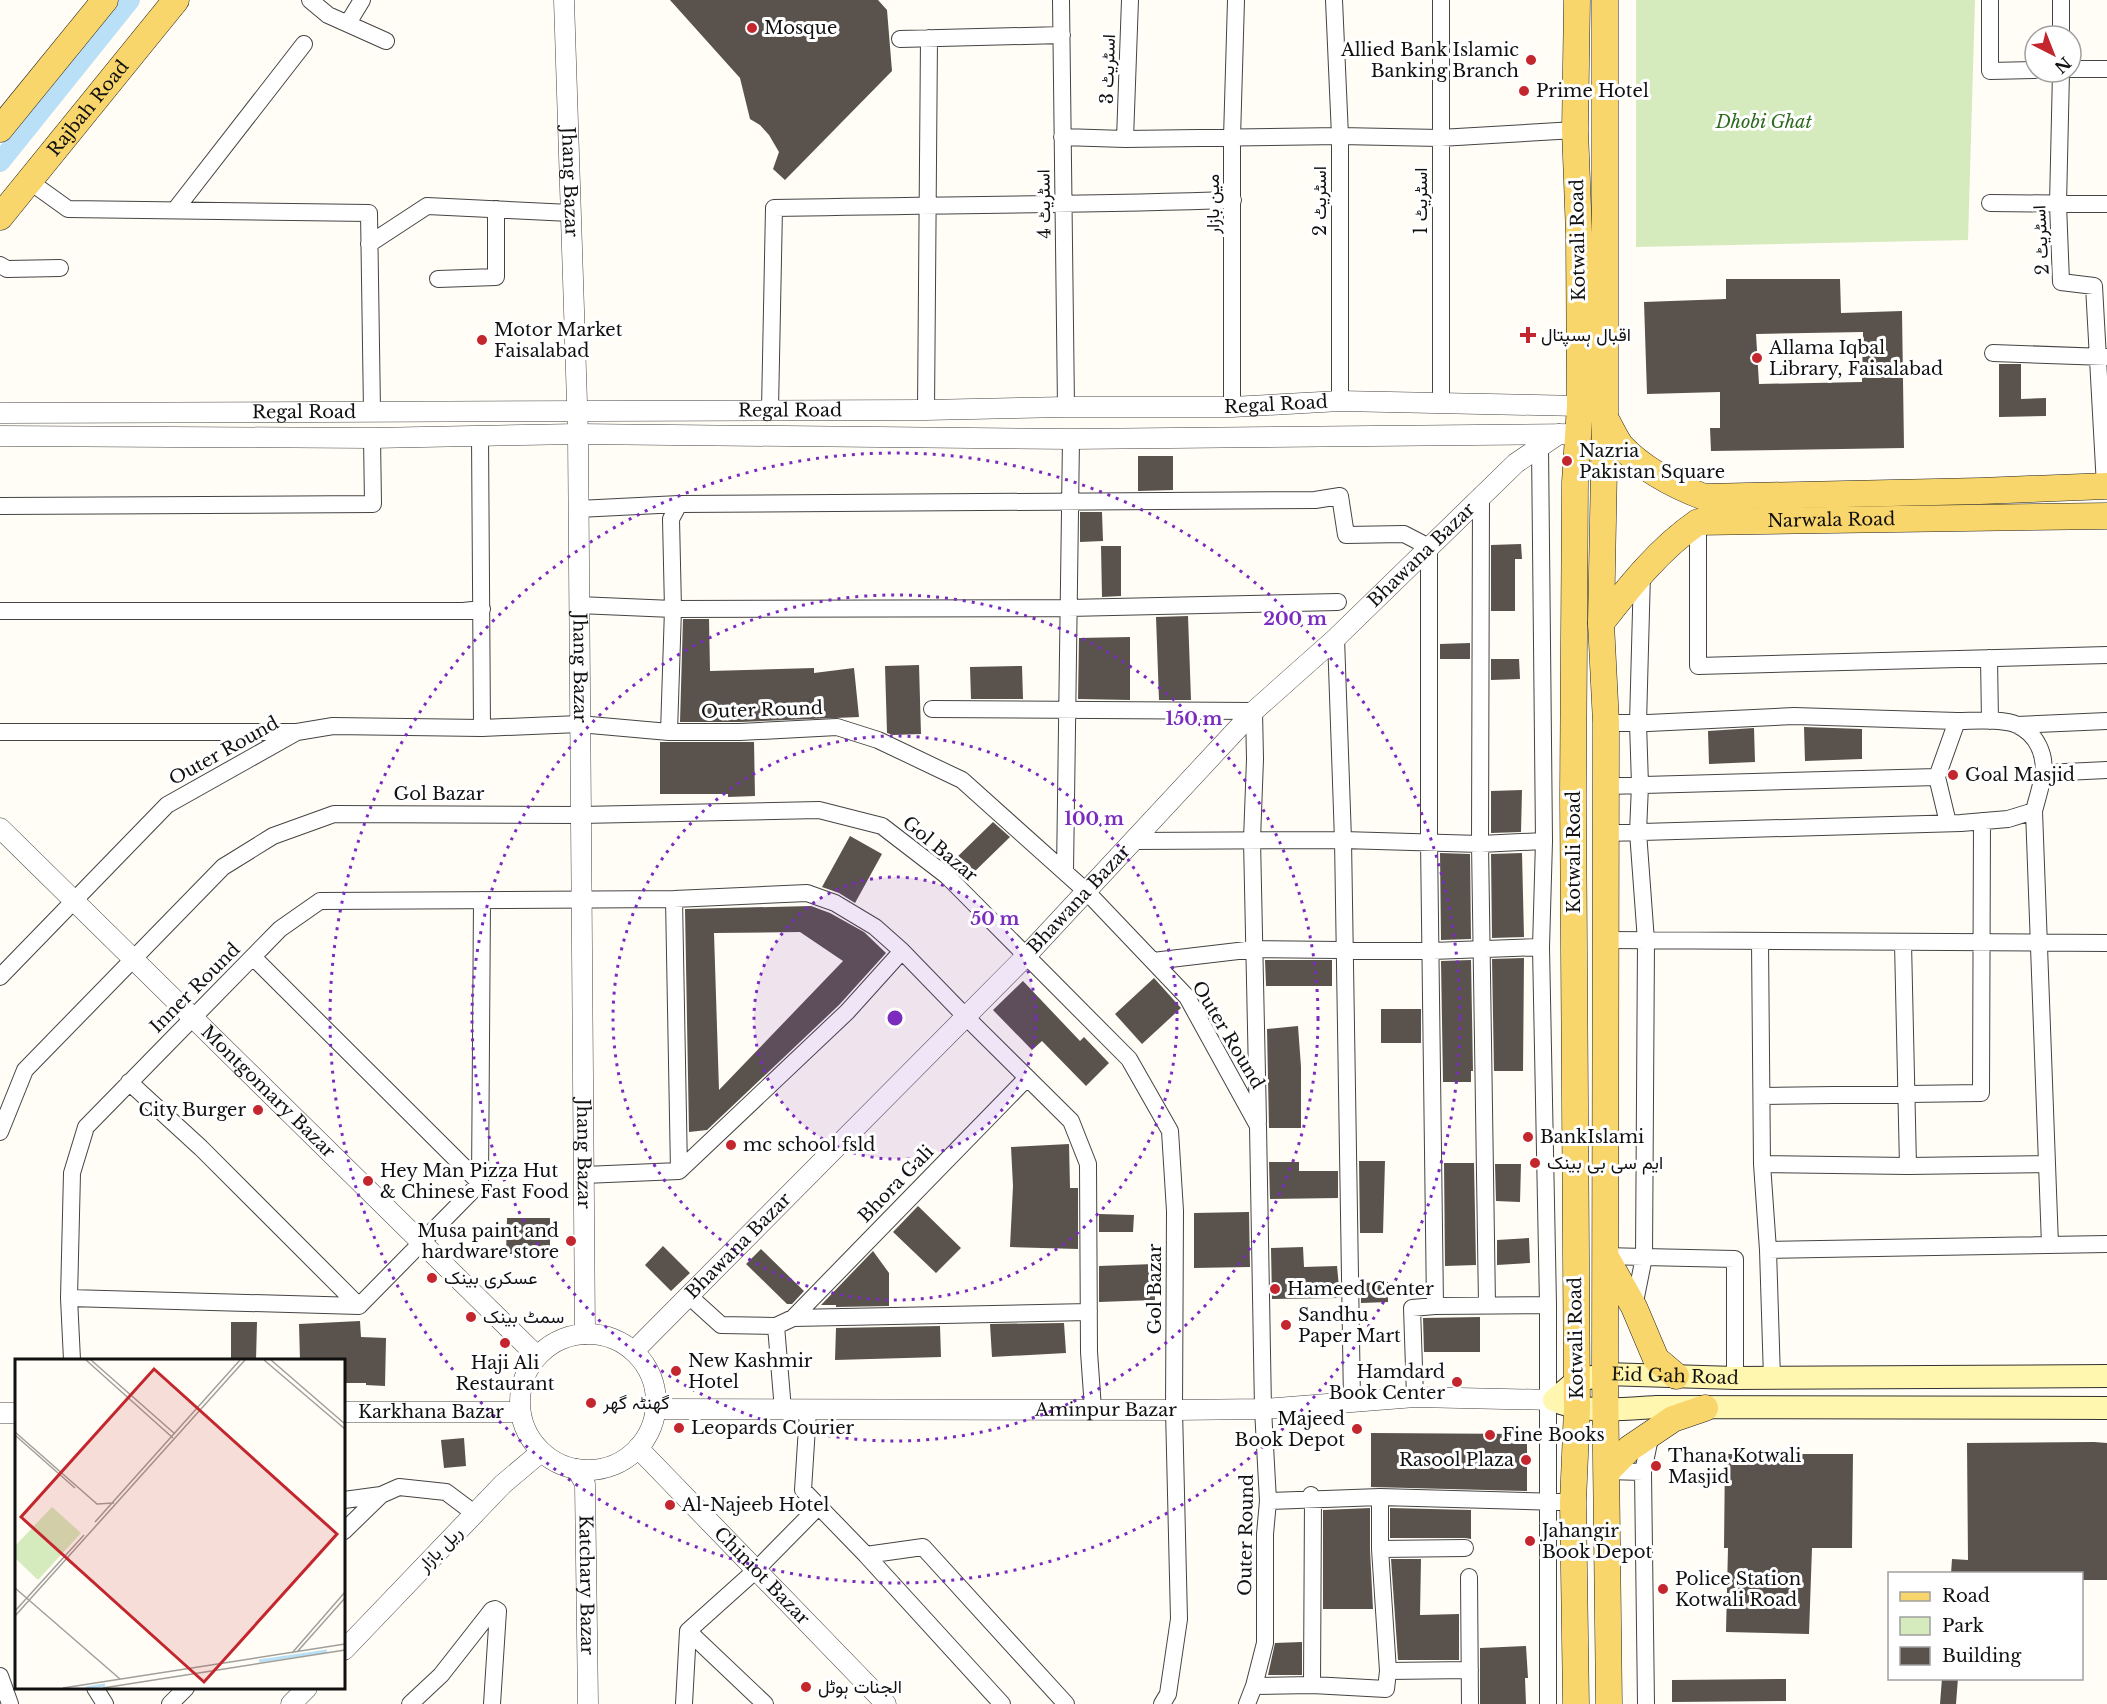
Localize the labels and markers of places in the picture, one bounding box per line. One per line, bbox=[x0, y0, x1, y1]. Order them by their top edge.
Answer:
place label: Mosque bbox=[764, 17, 837, 39]
marker: Mosque bbox=[745, 21, 759, 35]
place label: Allied Bank Islamic Banking Branch bbox=[1340, 39, 1519, 82]
marker: Allied Bank Islamic Banking Branch bbox=[1524, 53, 1538, 67]
place label: Prime Hotel bbox=[1536, 80, 1649, 102]
marker: Prime Hotel bbox=[1517, 84, 1531, 98]
place label: Motor Market Faisalabad bbox=[494, 319, 623, 362]
place label: اقبال ہسپتال bbox=[1541, 324, 1631, 347]
marker: اقبال ہسپتال bbox=[1519, 326, 1537, 344]
marker: Motor Market Faisalabad bbox=[475, 333, 489, 347]
place label: Allama Iqbal Library, Faisalabad bbox=[1768, 337, 1943, 380]
marker: Allama Iqbal Library, Faisalabad bbox=[1750, 351, 1764, 365]
place label: Nazria Pakistan Square bbox=[1579, 440, 1725, 483]
marker: Nazria Pakistan Square bbox=[1560, 454, 1574, 468]
place label: Goal Masjid bbox=[1965, 764, 2075, 786]
marker: Goal Masjid bbox=[1946, 768, 1960, 782]
centre of rings bbox=[885, 1008, 905, 1028]
place label: City Burger bbox=[139, 1099, 246, 1121]
marker: City Burger bbox=[251, 1103, 265, 1117]
place label: BankIslami bbox=[1540, 1126, 1644, 1148]
marker: BankIslami bbox=[1521, 1130, 1535, 1144]
place label: mc school fsld bbox=[743, 1134, 875, 1156]
marker: mc school fsld bbox=[724, 1138, 738, 1152]
place label: ایم سی بی بینک bbox=[1547, 1152, 1663, 1175]
marker: ایم سی بی بینک bbox=[1528, 1156, 1542, 1170]
place label: Hey Man Pizza Hut & Chinese Fast Food bbox=[380, 1160, 569, 1203]
marker: Hey Man Pizza Hut & Chinese Fast Food bbox=[361, 1174, 375, 1188]
place label: Musa paint and hardware store bbox=[417, 1220, 559, 1263]
marker: Musa paint and hardware store bbox=[564, 1234, 578, 1248]
place label: عسکری بینک bbox=[444, 1267, 537, 1289]
marker: عسکری بینک bbox=[425, 1271, 439, 1285]
place label: Hameed Center bbox=[1287, 1278, 1434, 1300]
marker: Hameed Center bbox=[1268, 1282, 1282, 1296]
place label: Sandhu Paper Mart bbox=[1298, 1304, 1401, 1347]
place label: سمٹ بینک bbox=[483, 1306, 564, 1328]
marker: سمٹ بینک bbox=[464, 1310, 478, 1324]
marker: Sandhu Paper Mart bbox=[1279, 1318, 1293, 1332]
marker: Haji Ali Restaurant bbox=[498, 1336, 512, 1350]
place label: New Kashmir Hotel bbox=[688, 1350, 813, 1393]
place label: Haji Ali Restaurant bbox=[455, 1352, 555, 1395]
place label: Hamdard Book Center bbox=[1329, 1361, 1445, 1404]
marker: New Kashmir Hotel bbox=[669, 1364, 683, 1378]
marker: Hamdard Book Center bbox=[1450, 1375, 1464, 1389]
place label: گھنٹہ گھر bbox=[602, 1392, 670, 1414]
marker: گھنٹہ گھر bbox=[584, 1396, 598, 1410]
place label: Majeed Book Depot bbox=[1235, 1408, 1345, 1451]
place label: Leopards Courier bbox=[691, 1417, 855, 1439]
marker: Leopards Courier bbox=[672, 1421, 686, 1435]
marker: Majeed Book Depot bbox=[1350, 1422, 1364, 1436]
place label: Fine Books bbox=[1502, 1424, 1605, 1446]
marker: Fine Books bbox=[1483, 1428, 1497, 1442]
place label: Thana Kotwali Masjid bbox=[1668, 1445, 1801, 1488]
place label: Rasool Plaza bbox=[1399, 1449, 1514, 1471]
marker: Rasool Plaza bbox=[1519, 1453, 1533, 1467]
marker: Thana Kotwali Masjid bbox=[1649, 1459, 1663, 1473]
place label: Al-Najeeb Hotel bbox=[681, 1494, 830, 1516]
marker: Al-Najeeb Hotel bbox=[663, 1498, 677, 1512]
place label: Jahangir Book Depot bbox=[1540, 1520, 1653, 1563]
marker: Jahangir Book Depot bbox=[1523, 1534, 1537, 1548]
place label: Police Station Kotwali Road bbox=[1675, 1568, 1801, 1611]
marker: Police Station Kotwali Road bbox=[1656, 1582, 1670, 1596]
place label: الجنات ہوٹل bbox=[818, 1676, 902, 1699]
marker: الجنات ہوٹل bbox=[799, 1680, 813, 1694]

